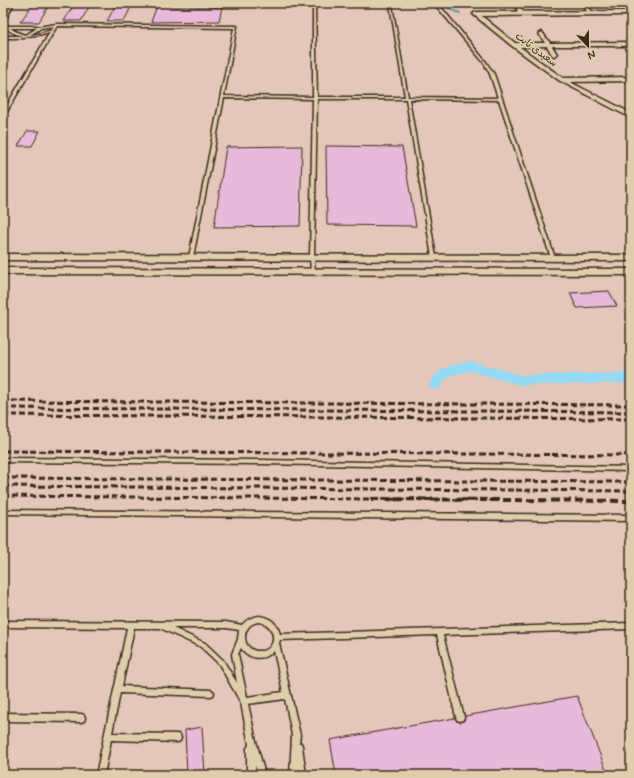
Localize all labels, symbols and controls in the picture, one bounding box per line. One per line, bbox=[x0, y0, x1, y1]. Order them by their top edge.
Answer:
north arrow bbox=[568, 26, 608, 66]
street label: سعیدی ثابت bbox=[512, 30, 560, 70]
text: N bbox=[585, 46, 597, 62]

